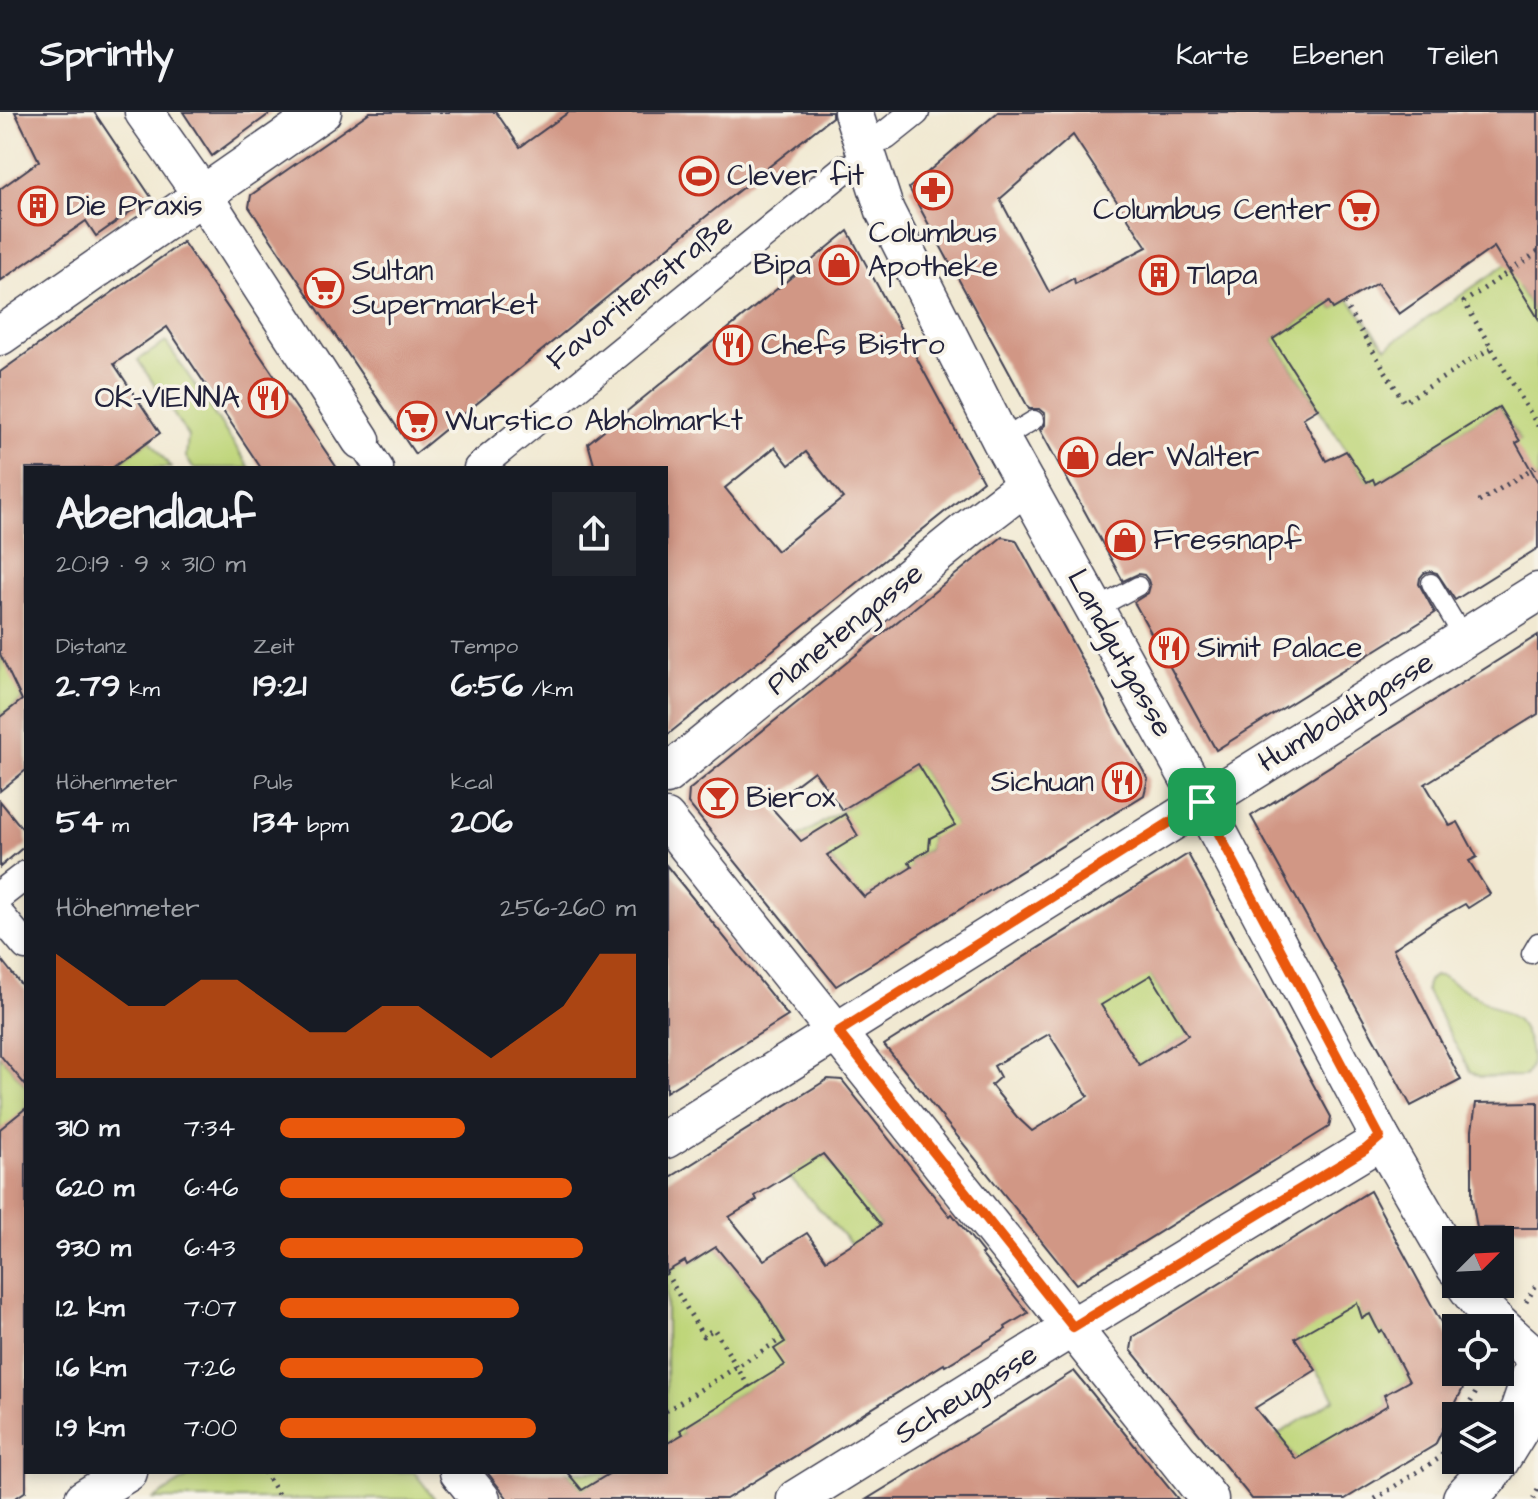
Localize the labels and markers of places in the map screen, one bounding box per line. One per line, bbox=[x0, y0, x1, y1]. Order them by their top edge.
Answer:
sports icon: Clever fit bbox=[678, 155, 720, 197]
place label: Clever fit bbox=[727, 155, 864, 197]
pharmacy icon: Columbus Apotheke bbox=[912, 169, 954, 211]
building icon: Die Praxis bbox=[17, 185, 59, 227]
place label: Die Praxis bbox=[66, 185, 203, 227]
place label: Columbus Center bbox=[1093, 189, 1331, 231]
supermarket icon: Columbus Center bbox=[1338, 189, 1380, 231]
place label: Columbus Apotheke bbox=[868, 212, 998, 288]
place label: Bipa bbox=[753, 244, 811, 286]
shop icon: Bipa bbox=[818, 244, 860, 286]
place label: Sultan Supermarket bbox=[352, 250, 538, 326]
building icon: Tlapa bbox=[1138, 254, 1180, 296]
place label: Tlapa bbox=[1187, 254, 1258, 296]
supermarket icon: Sultan Supermarket bbox=[303, 267, 345, 309]
restaurant icon: Chefs Bistro bbox=[712, 324, 754, 366]
place label: Chefs Bistro bbox=[761, 324, 945, 366]
place label: OK-VIENNA bbox=[94, 377, 240, 419]
restaurant icon: OK-VIENNA bbox=[247, 377, 289, 419]
supermarket icon: Wurstico Abholmarkt bbox=[396, 400, 438, 442]
place label: Wurstico Abholmarkt bbox=[445, 400, 743, 442]
shop icon: der Walter bbox=[1057, 436, 1099, 478]
place label: der Walter bbox=[1106, 436, 1259, 478]
shop icon: Fressnapf bbox=[1104, 519, 1146, 561]
place label: Fressnapf bbox=[1153, 519, 1302, 561]
restaurant icon: Simit Palace bbox=[1148, 627, 1190, 669]
place label: Simit Palace bbox=[1197, 627, 1362, 669]
place label: Sichuan bbox=[991, 761, 1094, 803]
restaurant icon: Sichuan bbox=[1101, 761, 1143, 803]
pin bbox=[1168, 768, 1236, 836]
bar icon: Bierox bbox=[697, 777, 739, 819]
place label: Bierox bbox=[746, 777, 837, 819]

